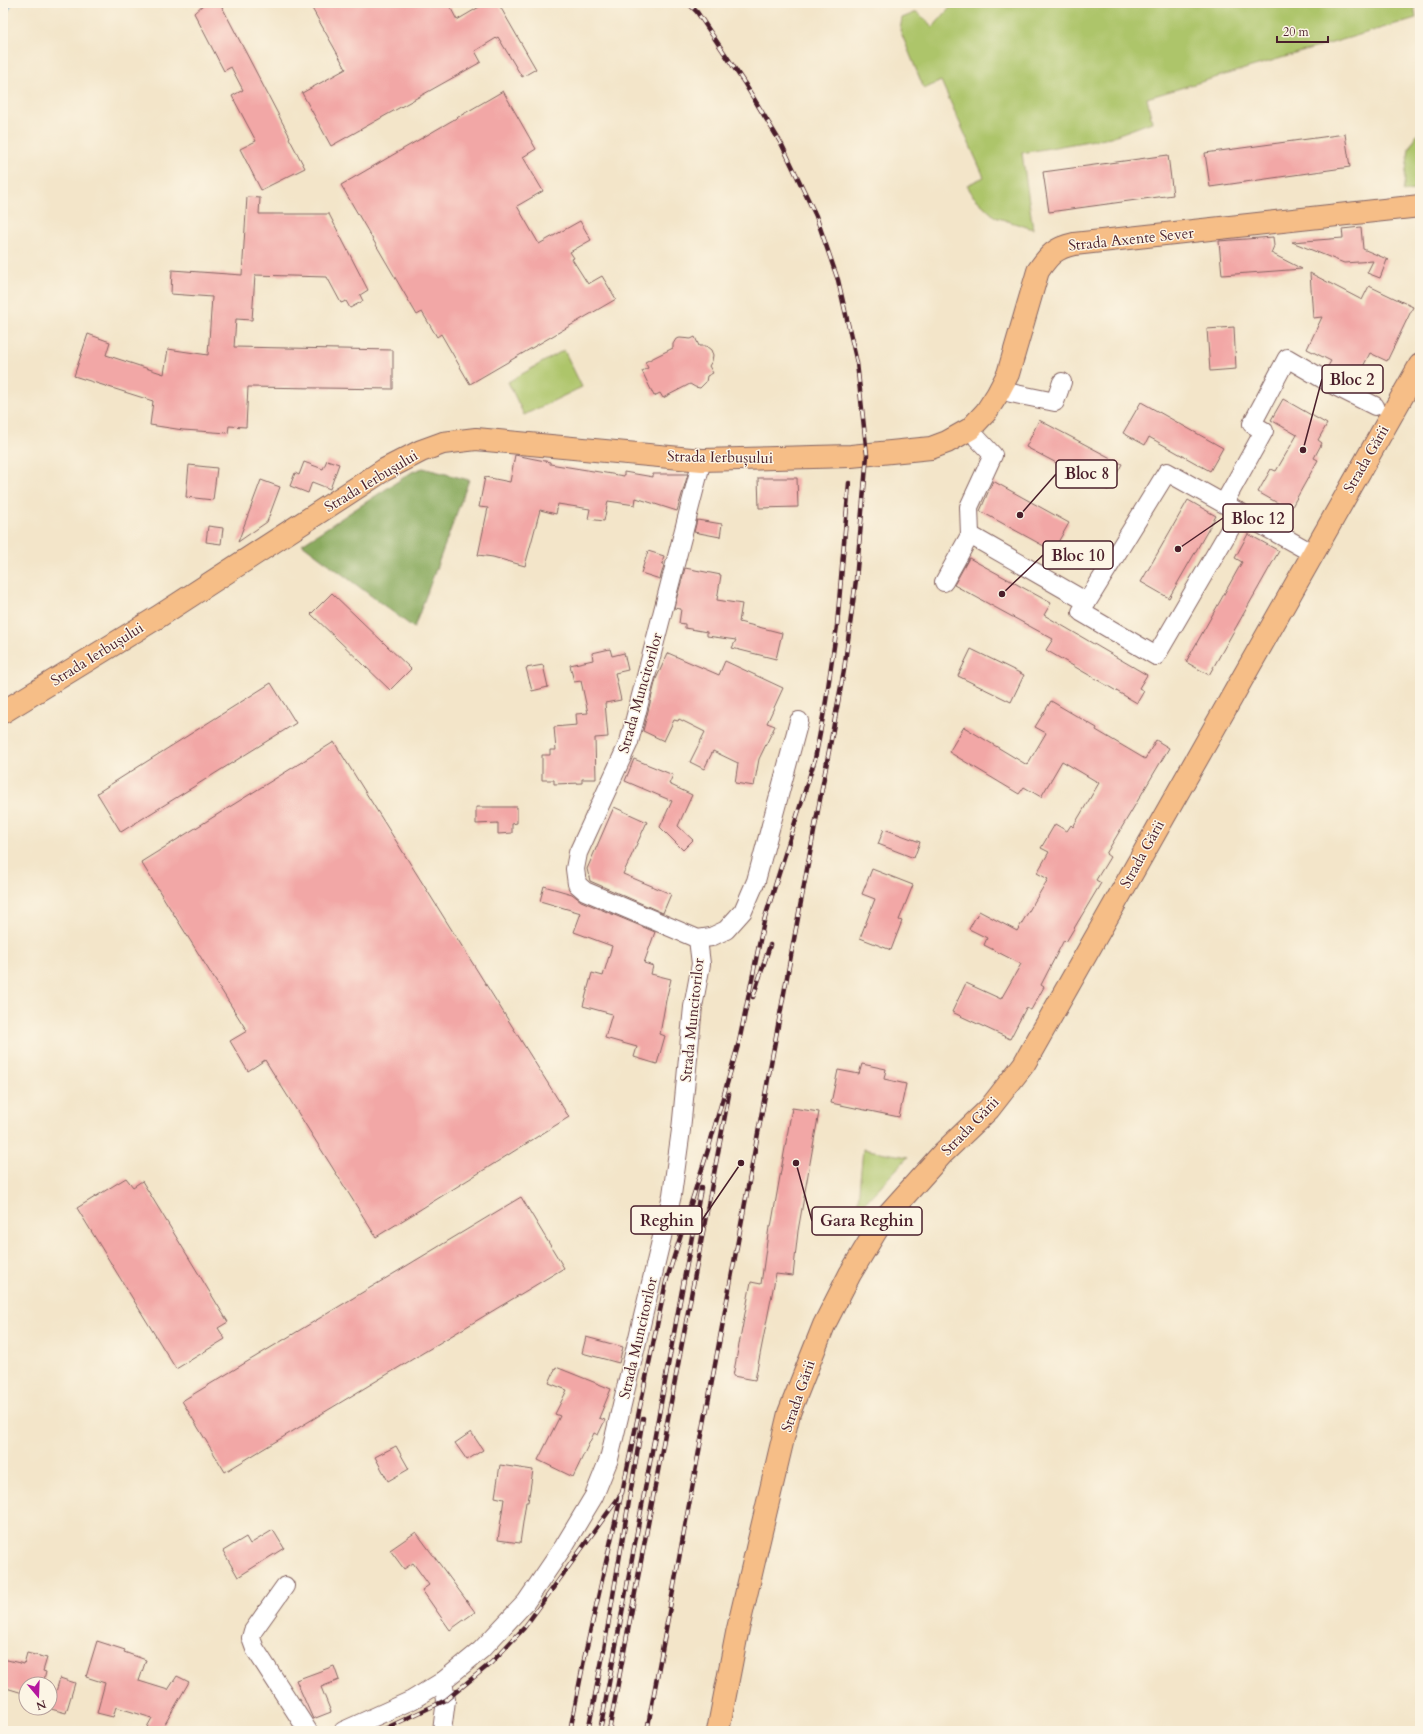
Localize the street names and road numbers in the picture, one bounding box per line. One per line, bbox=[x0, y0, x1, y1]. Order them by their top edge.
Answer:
street label: Strada Axente Sever bbox=[1067, 222, 1195, 256]
street label: Strada Gării bbox=[1339, 422, 1393, 496]
street label: Strada Ierbușului bbox=[320, 445, 422, 517]
street label: Strada Ierbușului bbox=[667, 446, 773, 468]
street label: Strada Ierbușului bbox=[47, 617, 147, 691]
street label: Strada Muncitorilor bbox=[613, 630, 667, 756]
street label: Strada Gării bbox=[1115, 816, 1169, 892]
street label: Strada Muncitorilor bbox=[676, 956, 709, 1083]
street label: Strada Gării bbox=[937, 1092, 1003, 1160]
street label: Strada Muncitorilor bbox=[614, 1275, 662, 1401]
street label: Strada Gării bbox=[776, 1357, 820, 1435]

